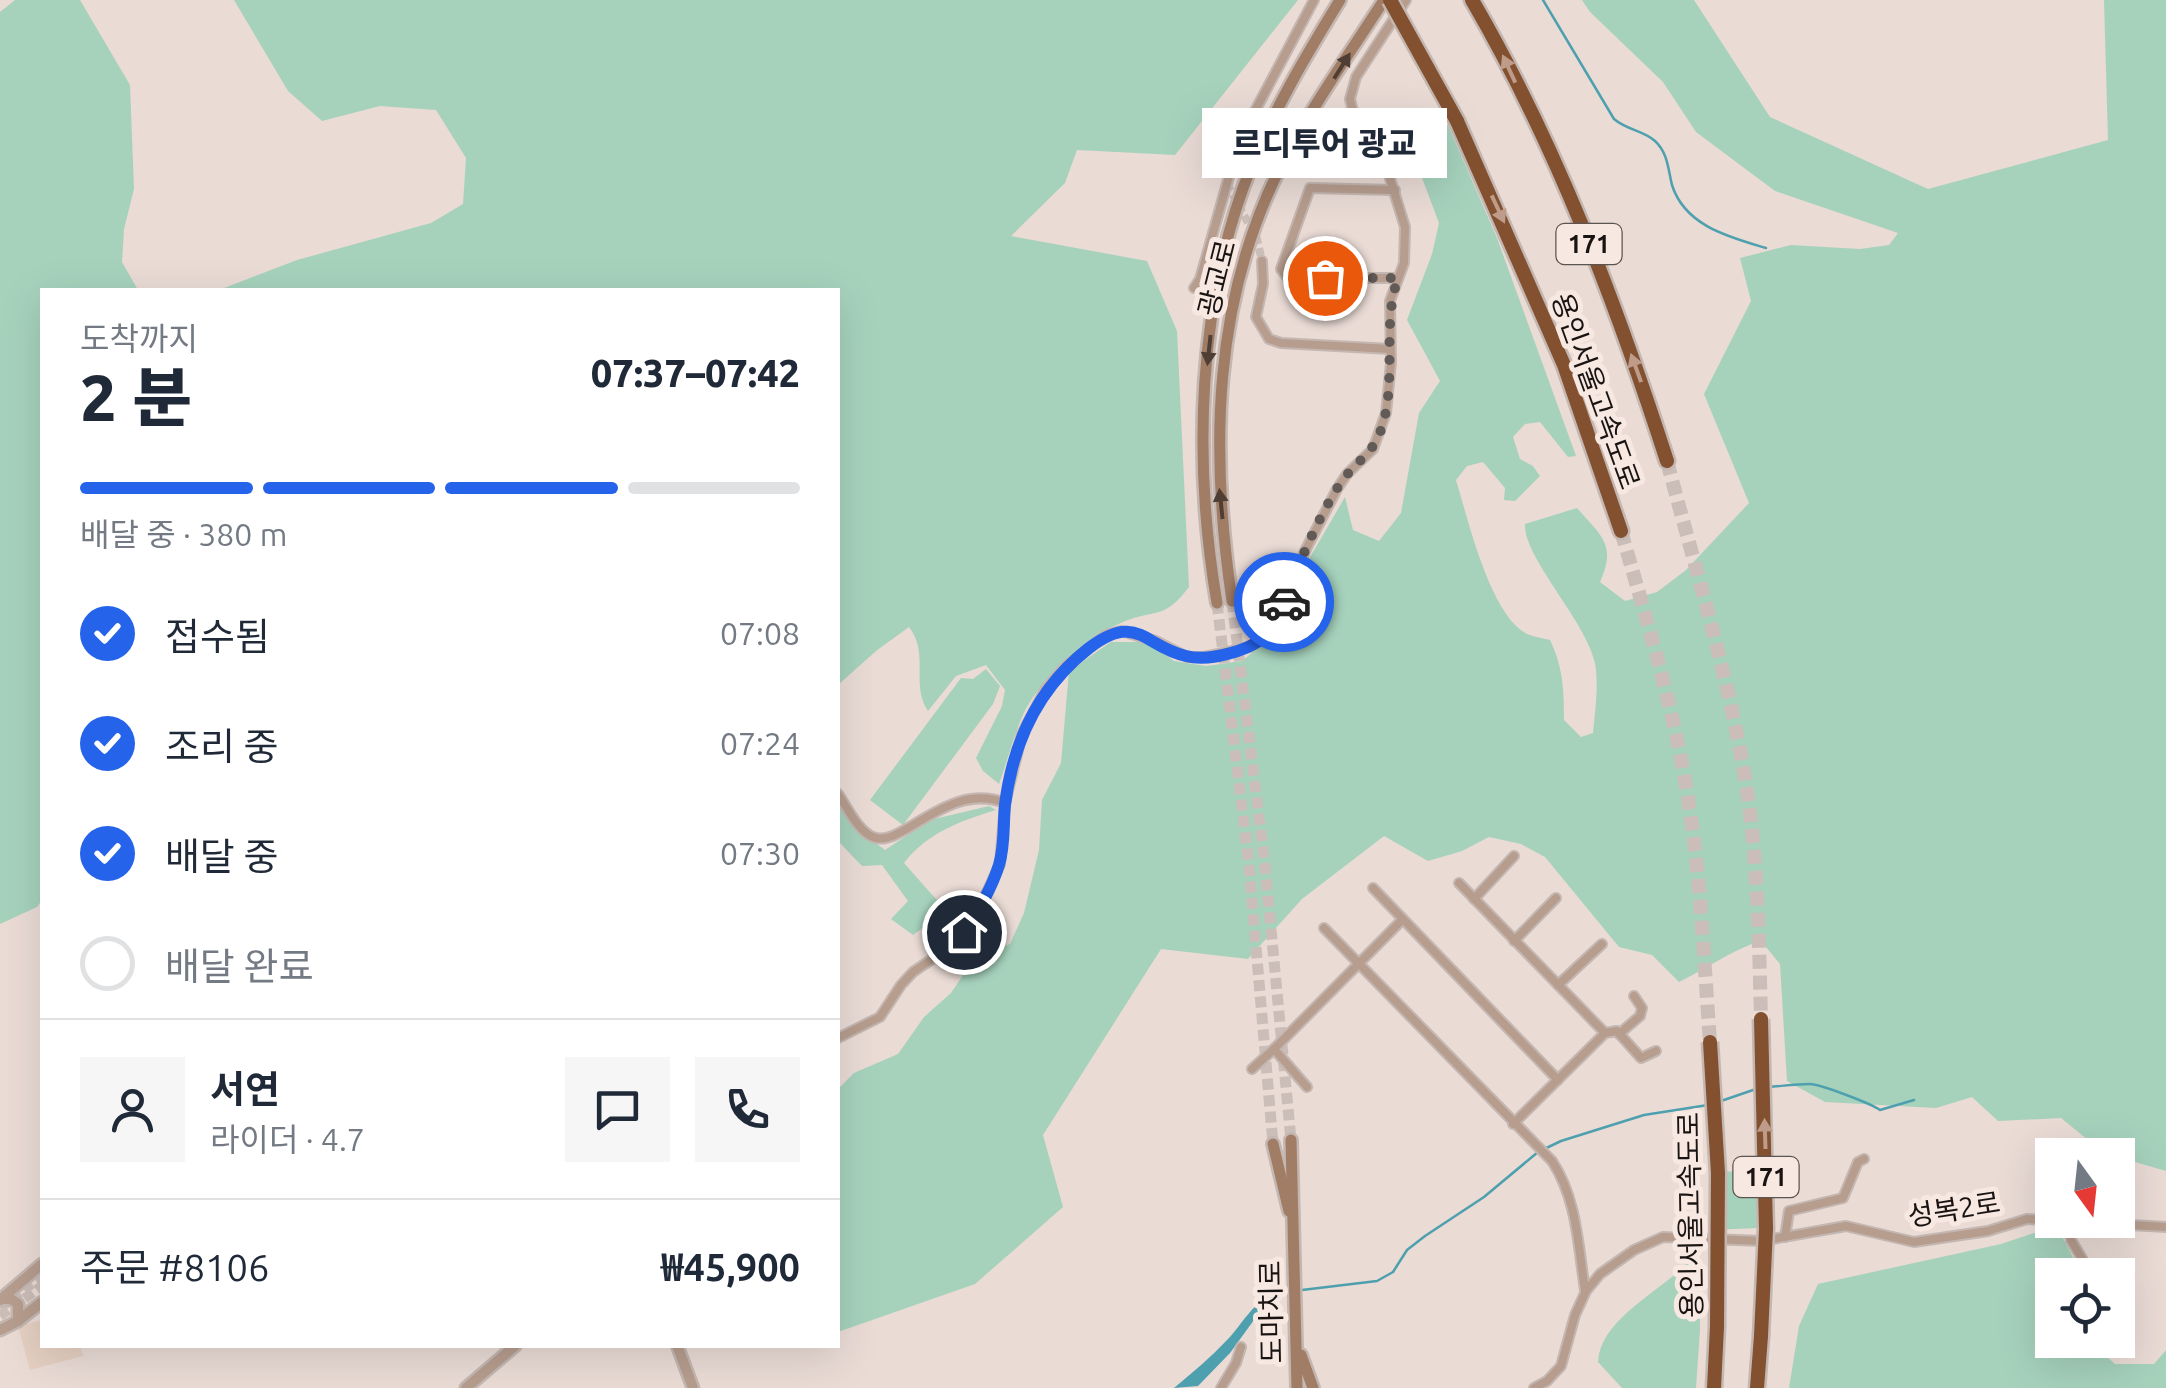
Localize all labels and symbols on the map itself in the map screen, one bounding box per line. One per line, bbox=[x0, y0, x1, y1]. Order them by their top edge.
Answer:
one-way arrow bbox=[1332, 52, 1350, 79]
one-way arrow bbox=[1500, 55, 1517, 84]
callout: 르디투어 광교 bbox=[1202, 108, 1448, 178]
one-way arrow bbox=[1490, 194, 1506, 224]
road number: 171 bbox=[1556, 224, 1622, 264]
pin bbox=[1283, 236, 1368, 321]
street label: 광교로 bbox=[1192, 237, 1241, 319]
street label: 용인서울고속도로 bbox=[1547, 289, 1646, 493]
one-way arrow bbox=[1201, 334, 1217, 366]
one-way arrow bbox=[1628, 353, 1643, 383]
one-way arrow bbox=[1213, 488, 1229, 519]
courier bbox=[1234, 552, 1334, 652]
pin bbox=[922, 890, 1007, 975]
street label: 용인서울고속도로 bbox=[1672, 1112, 1707, 1318]
one-way arrow bbox=[1756, 1117, 1772, 1149]
north arrow bbox=[2035, 1138, 2135, 1238]
road number: 171 bbox=[1734, 1157, 1798, 1197]
street label: 성복2로 bbox=[1906, 1186, 2002, 1231]
street label: 도마치로 bbox=[1254, 1260, 1287, 1364]

